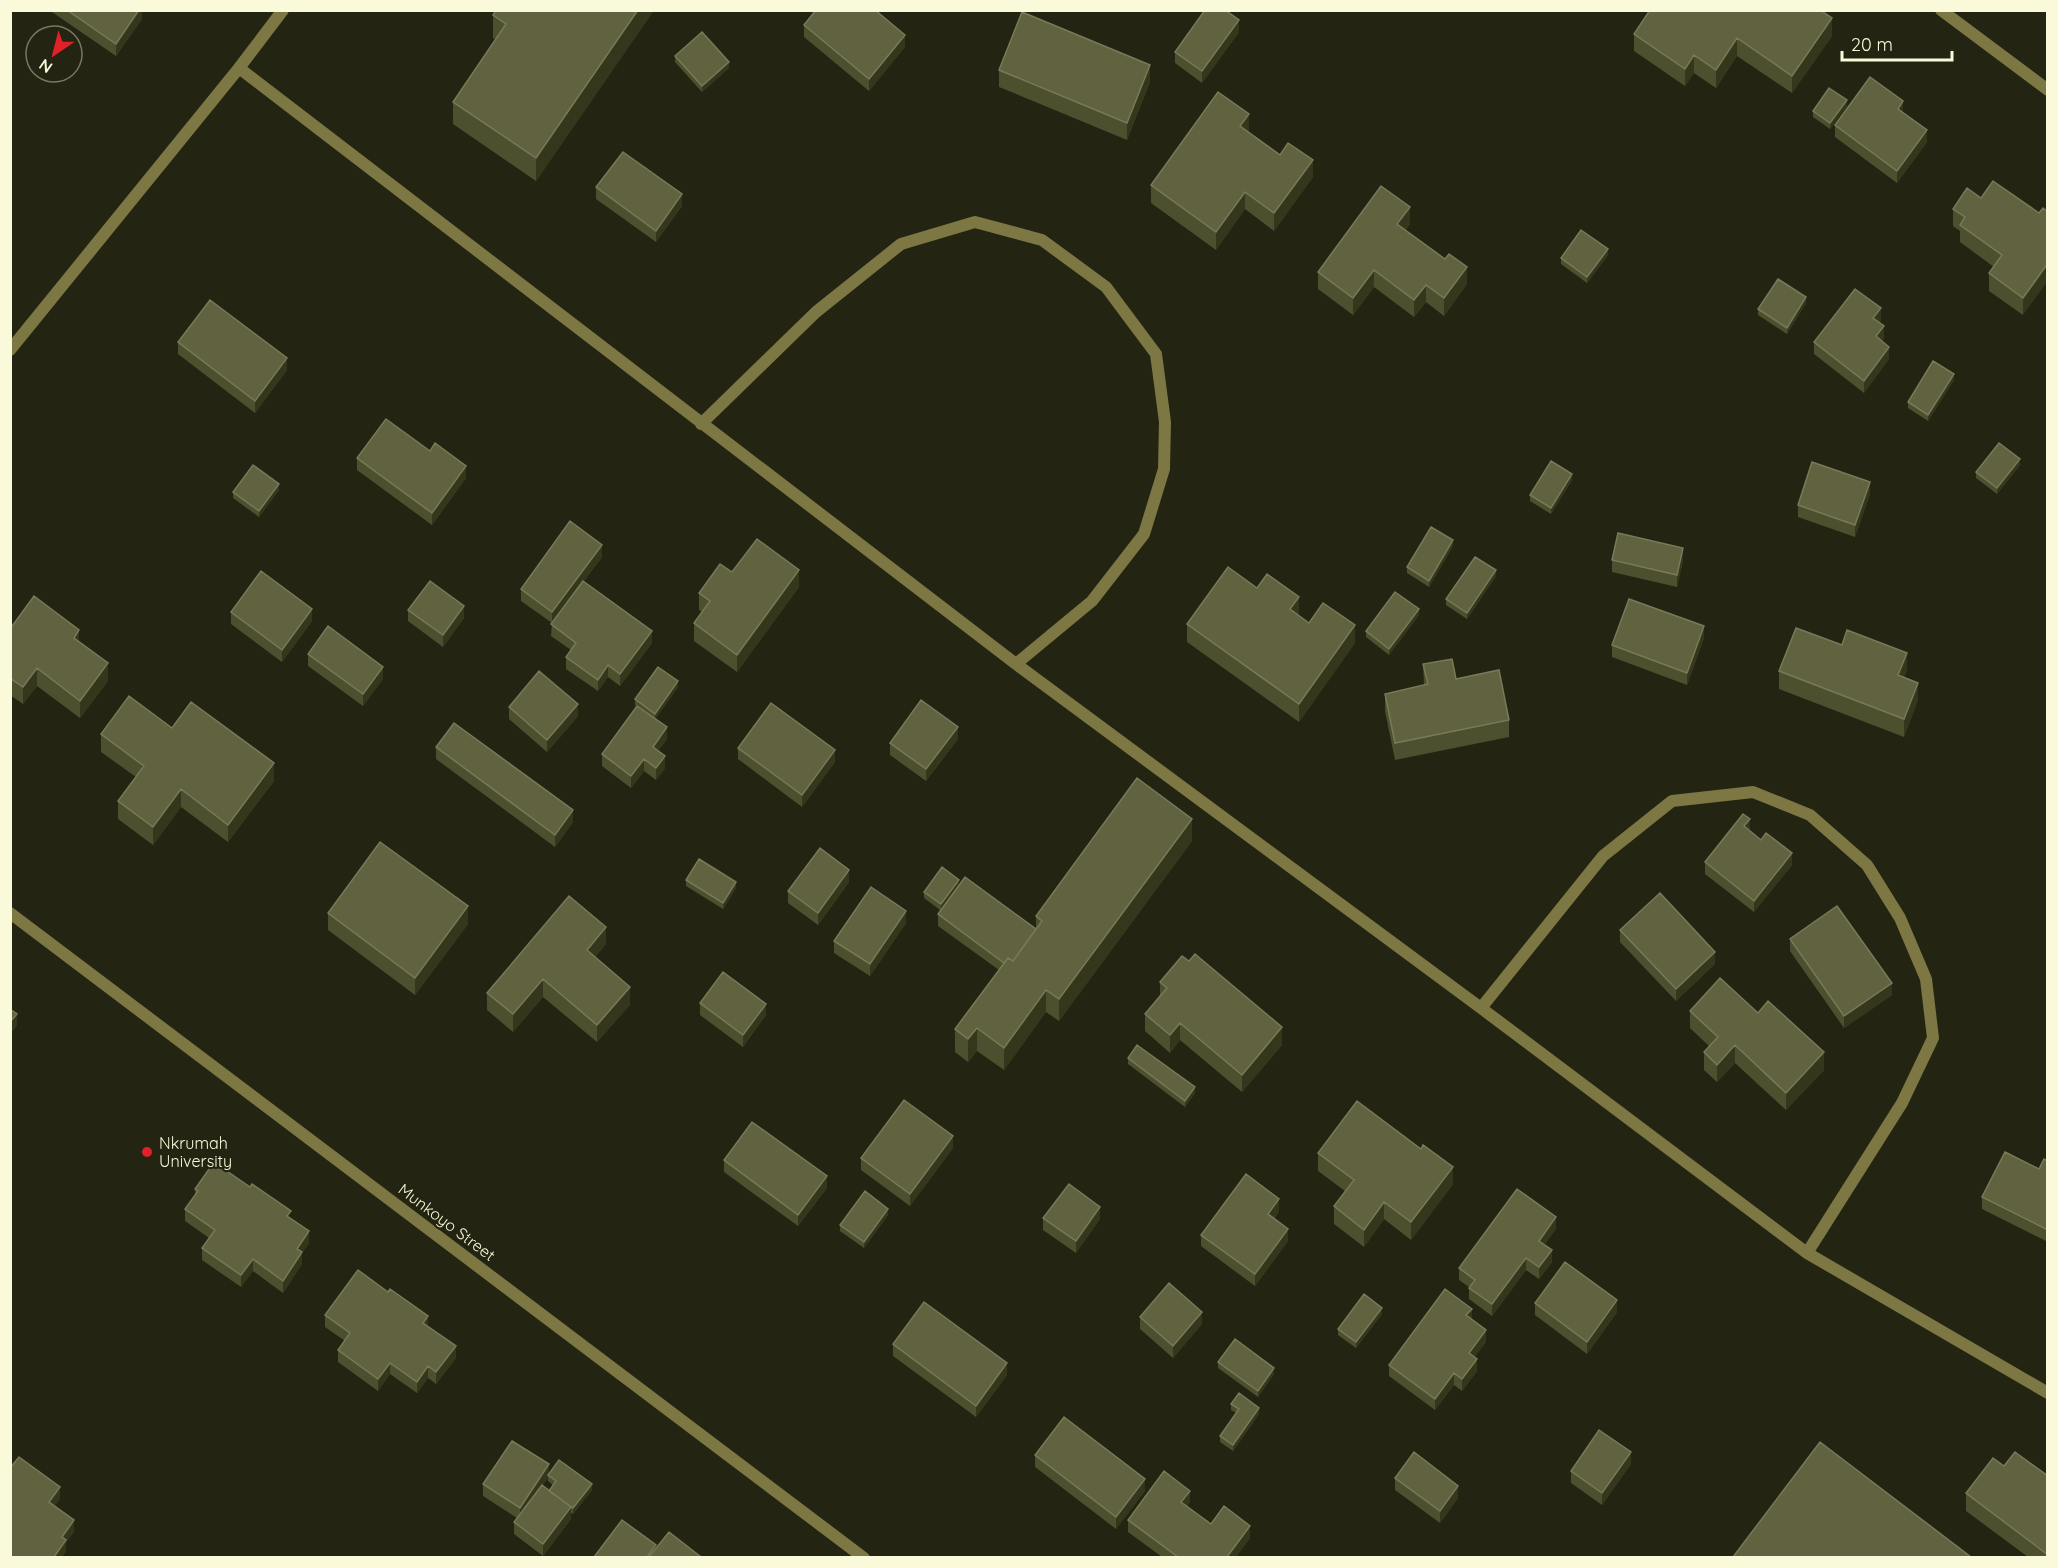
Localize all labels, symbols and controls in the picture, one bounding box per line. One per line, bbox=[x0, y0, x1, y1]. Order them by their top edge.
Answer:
north arrow bbox=[24, 24, 84, 84]
scale bar bbox=[1842, 24, 1952, 62]
text: 20 m bbox=[1851, 33, 1893, 56]
text: N bbox=[35, 55, 56, 78]
place label: Nkrumah University bbox=[159, 1133, 232, 1171]
marker: Nkrumah University bbox=[140, 1145, 154, 1159]
street label: Munkoyo Street bbox=[395, 1179, 499, 1265]

